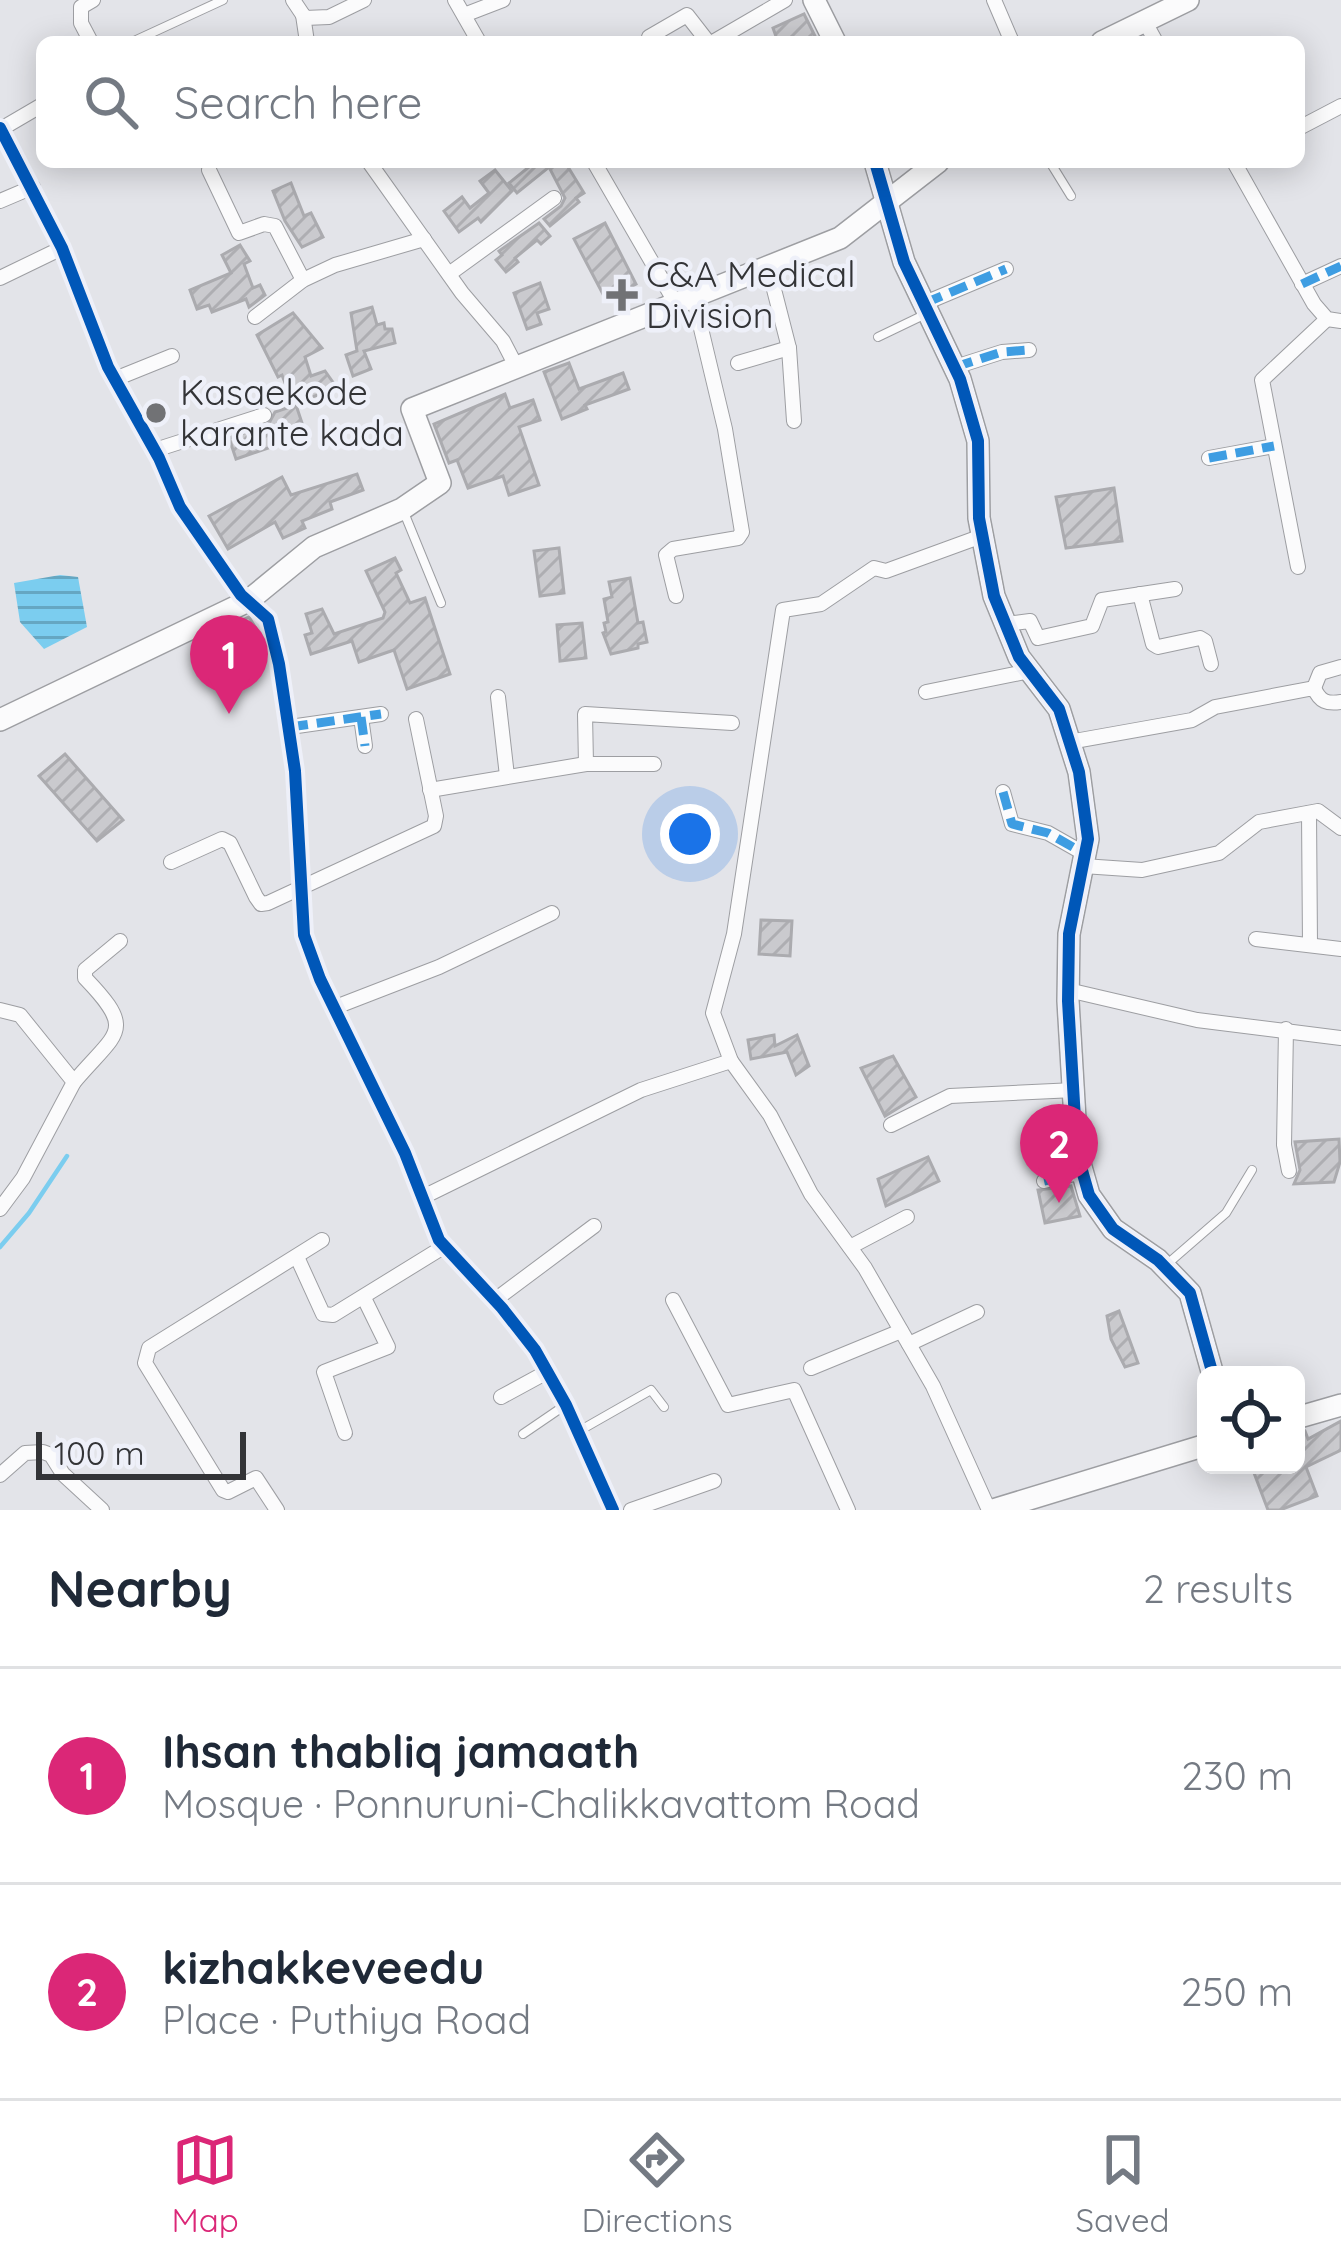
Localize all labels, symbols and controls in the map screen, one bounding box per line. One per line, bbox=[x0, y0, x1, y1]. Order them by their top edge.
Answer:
search box bbox=[36, 36, 1305, 168]
icon: search bbox=[78, 69, 144, 135]
text: Search here bbox=[174, 74, 422, 130]
place label: C&A Medical Division bbox=[646, 251, 855, 337]
marker: C&A Medical Division bbox=[609, 282, 635, 308]
place label: Kasaekode karante kada bbox=[180, 369, 404, 455]
marker: Kasaekode karante kada bbox=[143, 400, 169, 426]
pin: 1 bbox=[190, 615, 268, 714]
your location bbox=[660, 804, 720, 864]
pin: 2 bbox=[1020, 1104, 1098, 1203]
map controls bbox=[1197, 1366, 1305, 1474]
button: locate bbox=[1197, 1366, 1305, 1474]
scale bar bbox=[36, 1426, 246, 1479]
text: 100 m bbox=[54, 1432, 145, 1473]
text: Nearby bbox=[48, 1556, 232, 1620]
text: 2 results bbox=[1143, 1564, 1293, 1613]
text: Ihsan thabliq jamaath bbox=[162, 1723, 639, 1779]
text: 1 bbox=[79, 1751, 95, 1800]
text: 230 m bbox=[1182, 1751, 1293, 1800]
text: Mosque · Ponnuruni-Chalikkavattom Road bbox=[162, 1779, 920, 1828]
text: kizhakkeveedu bbox=[162, 1939, 485, 1995]
text: 2 bbox=[76, 1967, 98, 2016]
text: 250 m bbox=[1181, 1967, 1293, 2016]
text: Place · Puthiya Road bbox=[162, 1995, 531, 2044]
tab: Map bbox=[171, 2127, 239, 2240]
tab: Directions bbox=[581, 2127, 733, 2240]
tab: Saved bbox=[1076, 2127, 1170, 2240]

